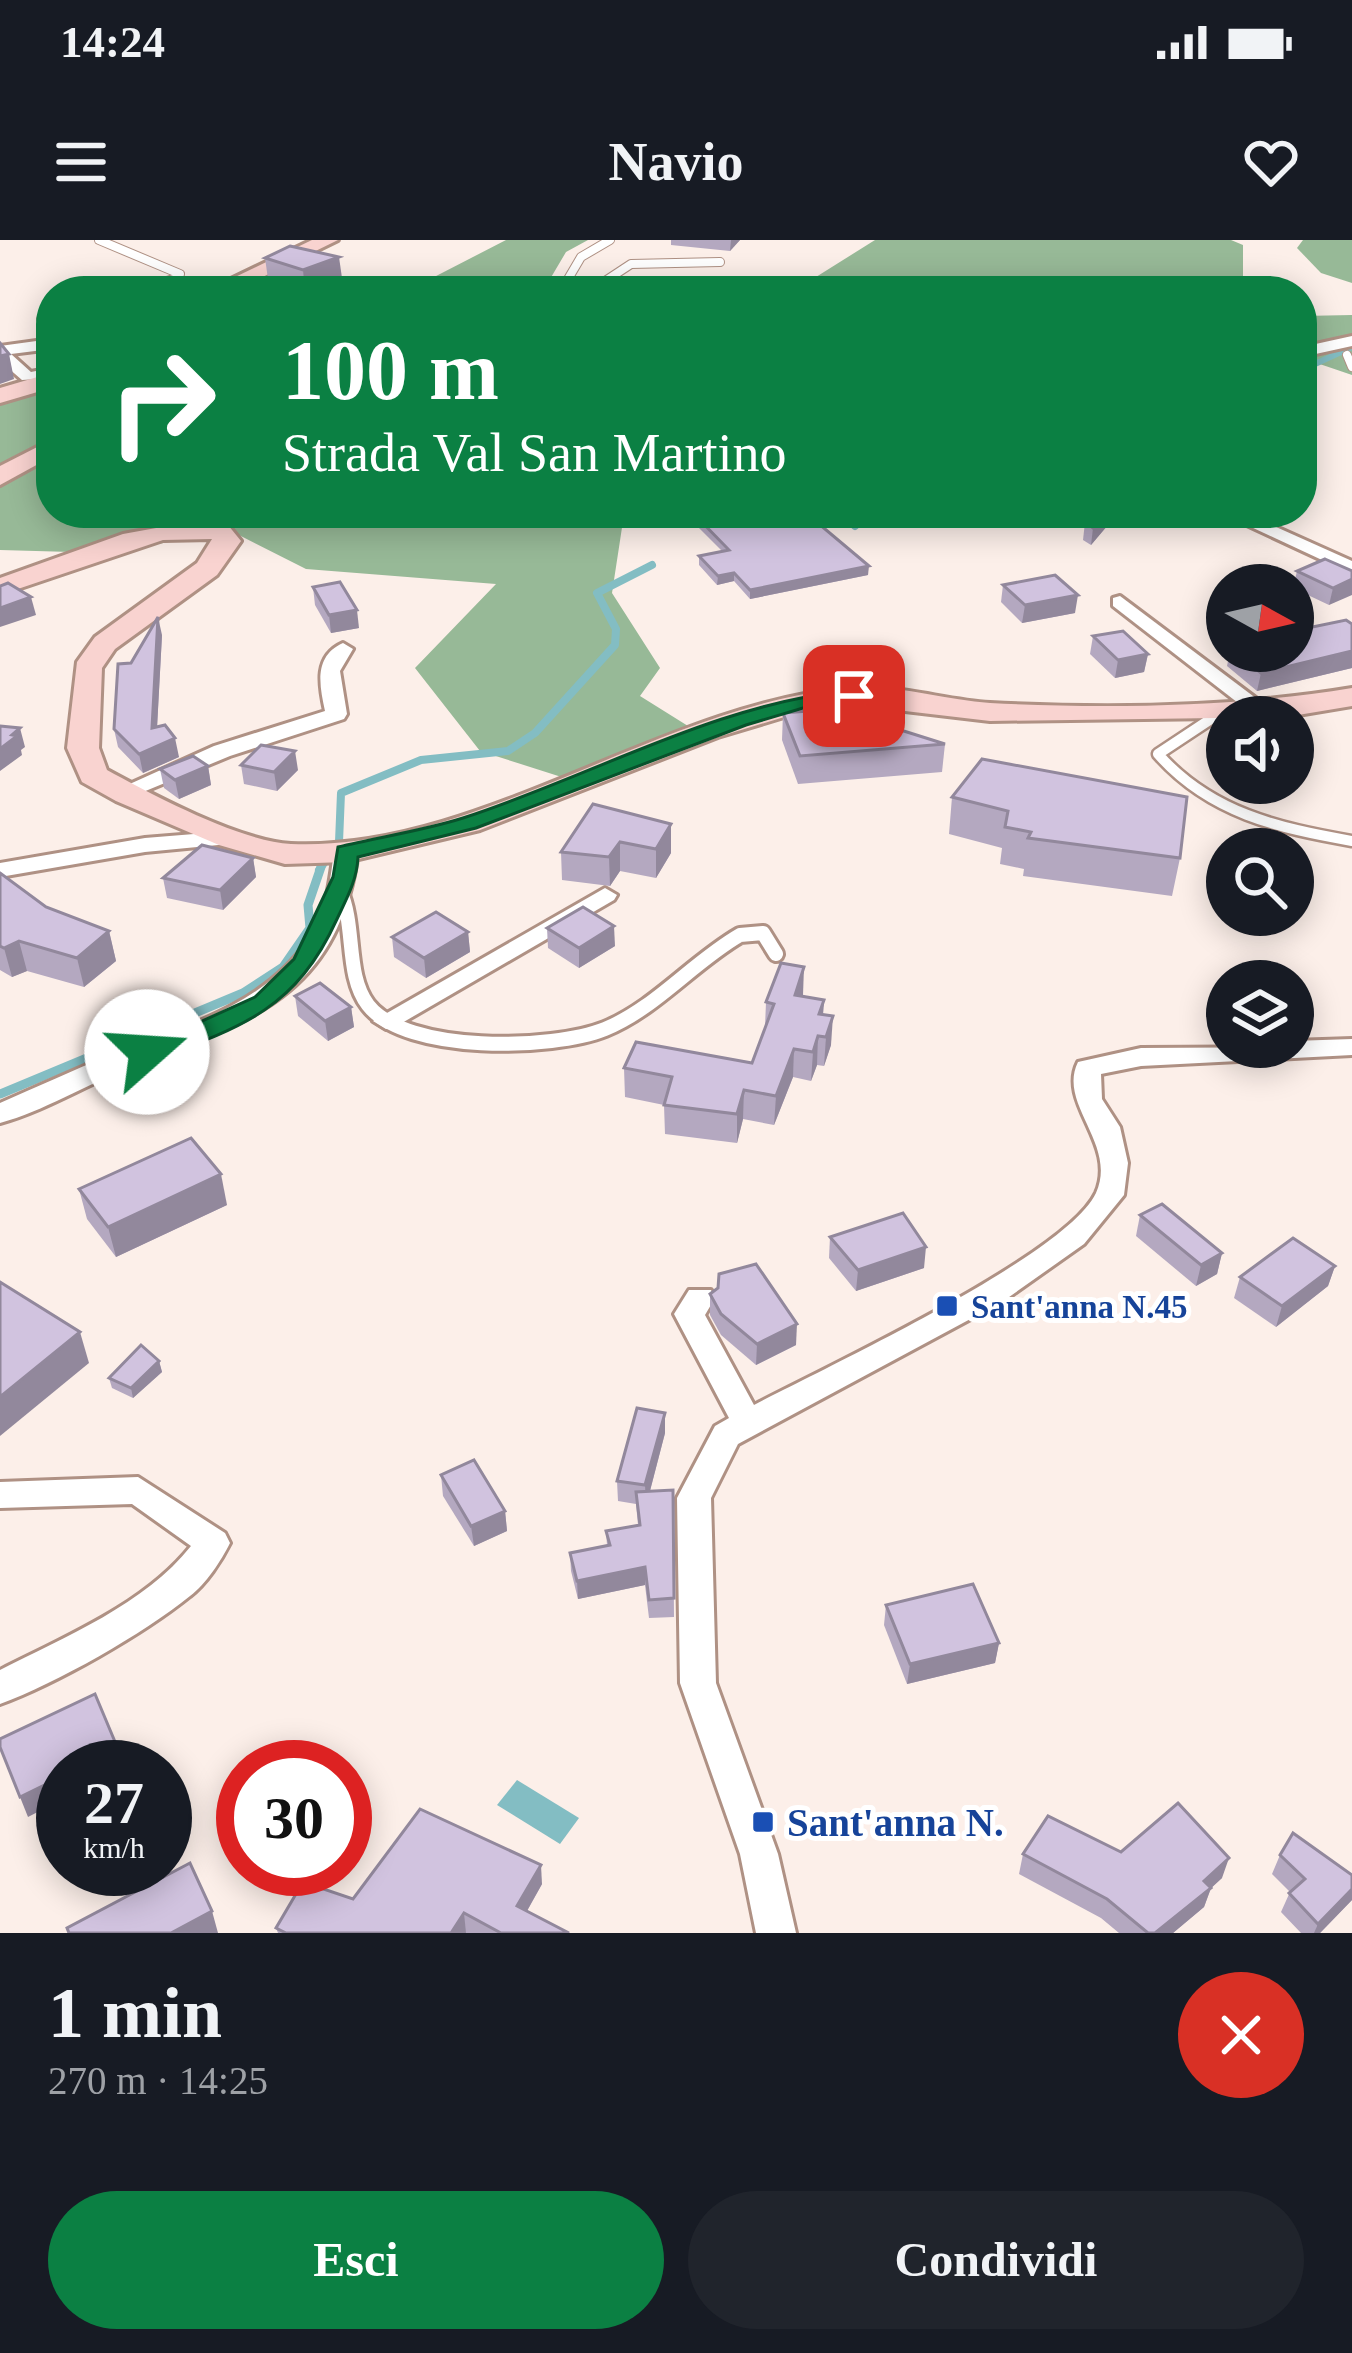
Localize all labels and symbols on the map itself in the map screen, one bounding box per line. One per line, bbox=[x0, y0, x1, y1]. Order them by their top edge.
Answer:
north arrow bbox=[1206, 564, 1314, 672]
pin bbox=[803, 645, 905, 747]
position arrow bbox=[84, 989, 210, 1115]
place label: Sant'anna N.45 bbox=[971, 1289, 1187, 1325]
marker: Sant'anna N.45 bbox=[934, 1293, 960, 1319]
speed limit sign: 30 bbox=[216, 1740, 372, 1896]
place label: Sant'anna N. bbox=[787, 1801, 1004, 1844]
marker: Sant'anna N. bbox=[750, 1809, 776, 1835]

